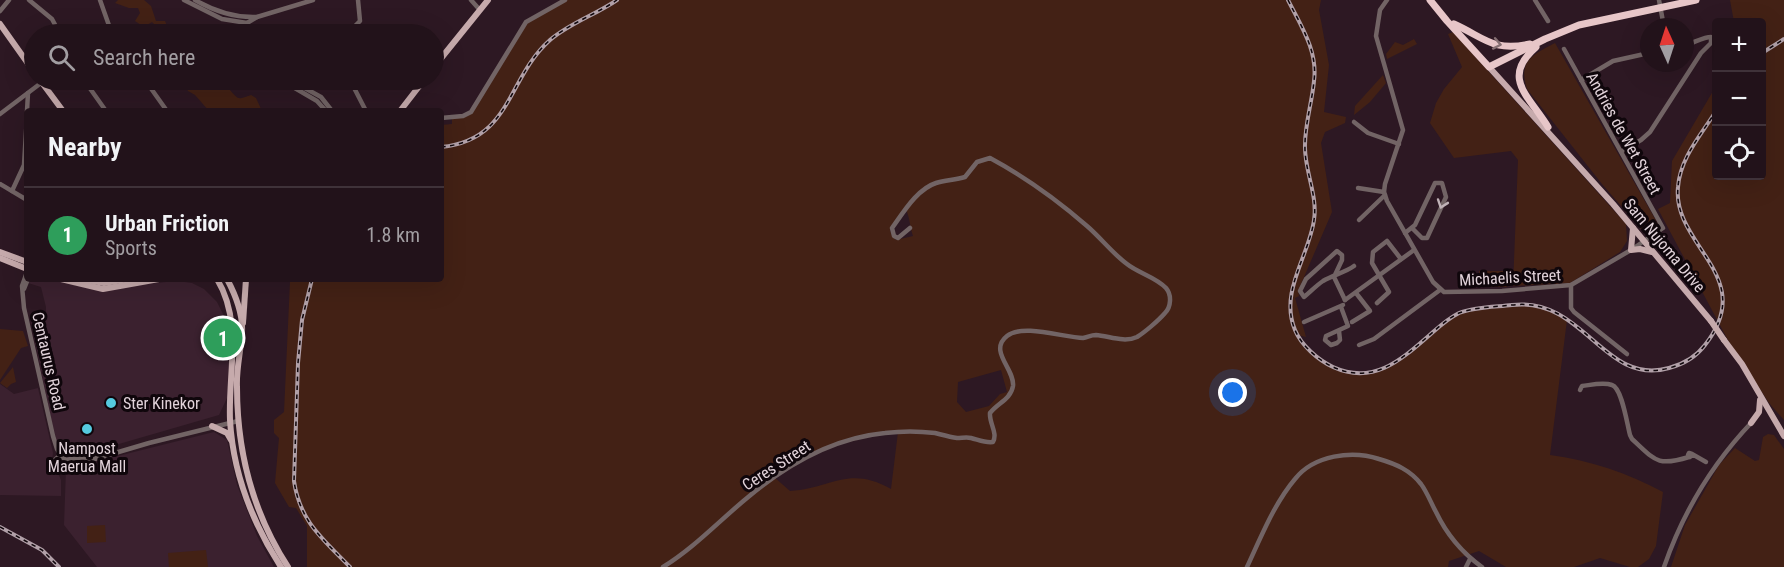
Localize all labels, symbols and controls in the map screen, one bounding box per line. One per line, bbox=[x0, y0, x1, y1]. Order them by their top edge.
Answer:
north arrow bbox=[1640, 18, 1694, 72]
map controls bbox=[1712, 18, 1766, 180]
button: + bbox=[1712, 18, 1766, 72]
search box bbox=[24, 24, 444, 90]
one-way arrow bbox=[1492, 37, 1502, 50]
icon: search bbox=[45, 41, 78, 74]
text: Search here bbox=[93, 45, 195, 70]
street label: Andries de Wet Street bbox=[1582, 69, 1665, 198]
button: − bbox=[1712, 72, 1766, 126]
button: locate bbox=[1712, 126, 1766, 180]
text: Nearby bbox=[48, 132, 122, 162]
street label: Sam Nujoma Drive bbox=[1620, 195, 1709, 296]
one-way arrow bbox=[1437, 198, 1450, 208]
text: Urban Friction bbox=[105, 211, 229, 236]
text: 1 bbox=[62, 223, 73, 247]
text: 1.8 km bbox=[366, 223, 420, 247]
text: Sports bbox=[105, 236, 157, 260]
street label: Michaelis Street bbox=[1459, 265, 1562, 290]
street label: Centaurus Road bbox=[28, 310, 69, 412]
pin: 1 bbox=[204, 316, 242, 360]
your location bbox=[1218, 378, 1247, 407]
place label: Ster Kinekor bbox=[123, 394, 200, 413]
marker: Ster Kinekor bbox=[104, 396, 118, 410]
marker: Nampost Maerua Mall bbox=[80, 422, 94, 436]
street label: Ceres Street bbox=[739, 436, 814, 494]
place label: Nampost Maerua Mall bbox=[48, 439, 126, 476]

